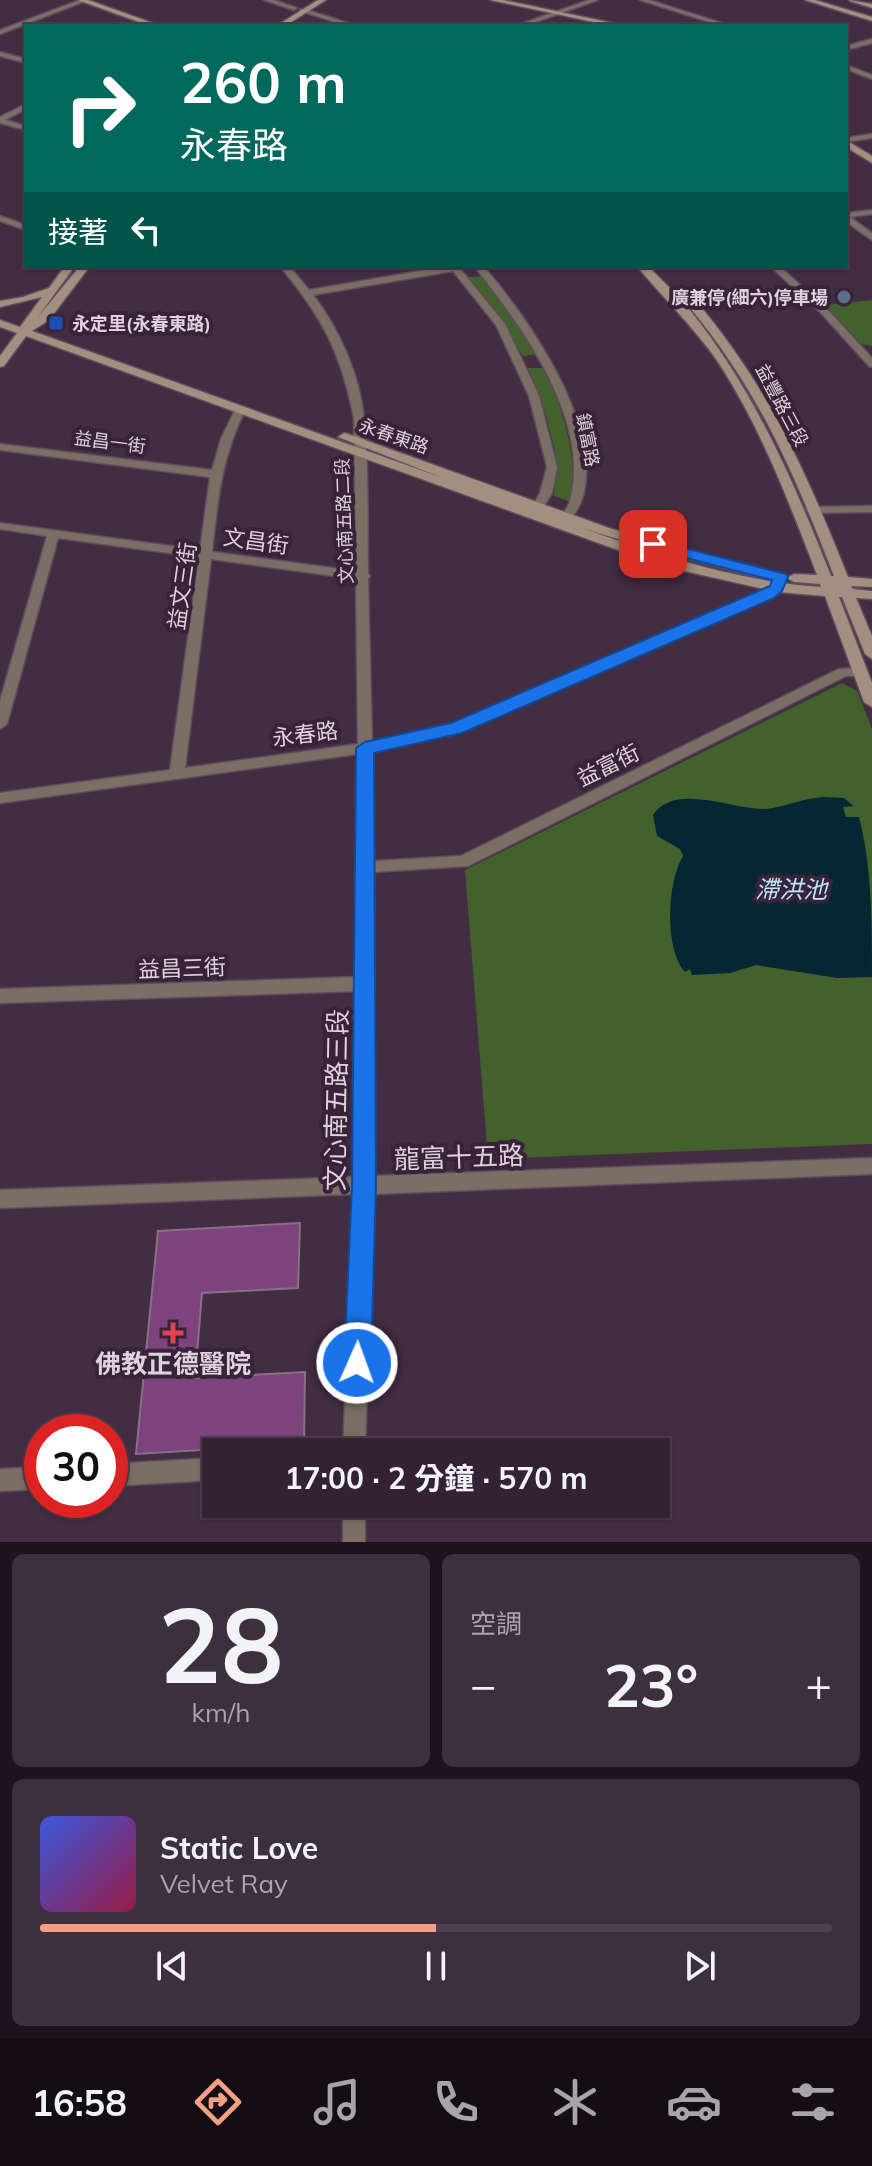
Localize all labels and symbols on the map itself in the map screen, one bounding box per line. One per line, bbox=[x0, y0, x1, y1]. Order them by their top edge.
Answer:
place label: 廣兼停(細六)停車場 bbox=[671, 286, 828, 309]
marker: 廣兼停(細六)停車場 bbox=[835, 288, 853, 306]
place label: 永定里(永春東路) bbox=[72, 312, 211, 335]
marker: 永定里(永春東路) bbox=[47, 314, 65, 332]
street label: 益豐路三段 bbox=[751, 360, 813, 450]
street label: 鎮富路 bbox=[572, 411, 604, 469]
street label: 永春東路 bbox=[356, 413, 432, 459]
street label: 益昌一街 bbox=[73, 426, 147, 458]
street label: 文心南五路二段 bbox=[330, 458, 358, 584]
pin bbox=[619, 510, 687, 578]
street label: 文昌街 bbox=[221, 523, 291, 559]
street label: 益文三街 bbox=[162, 540, 202, 632]
street label: 永春路 bbox=[271, 716, 339, 752]
street label: 益富街 bbox=[572, 738, 644, 792]
water label: 滯洪池 bbox=[755, 874, 830, 904]
street label: 益昌三街 bbox=[138, 952, 226, 984]
street label: 文心南五路三段 bbox=[318, 1009, 354, 1191]
street label: 龍富十五路 bbox=[393, 1138, 525, 1176]
position arrow bbox=[315, 1321, 399, 1405]
marker: 佛教正德醫院 bbox=[162, 1322, 184, 1344]
place label: 佛教正德醫院 bbox=[95, 1347, 251, 1380]
speed limit sign: 30 bbox=[24, 1414, 128, 1518]

